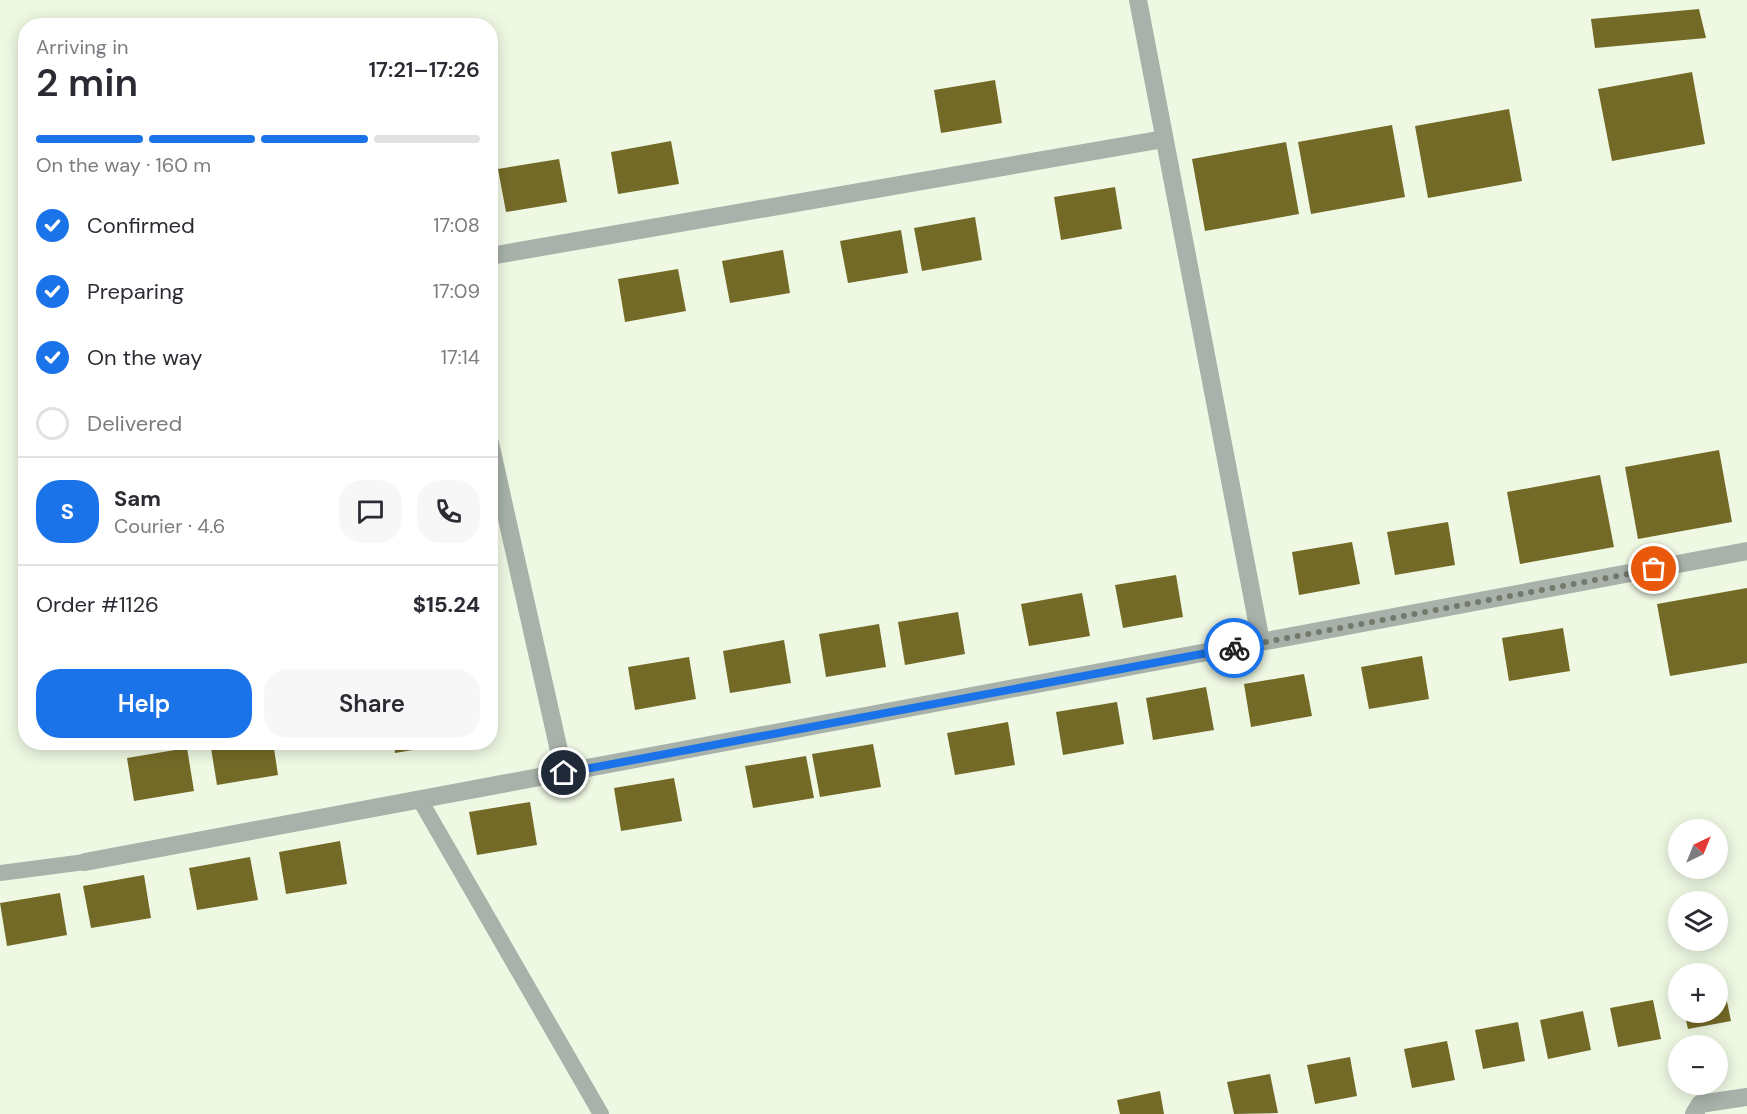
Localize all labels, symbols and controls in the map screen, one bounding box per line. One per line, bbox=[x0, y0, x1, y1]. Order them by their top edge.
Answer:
text: Arriving in bbox=[36, 34, 128, 60]
text: 17:21–17:26 bbox=[368, 55, 480, 84]
text: 2 min bbox=[36, 57, 138, 108]
text: On the way · 160 m bbox=[36, 152, 211, 178]
icon: check bbox=[36, 209, 69, 242]
text: Confirmed bbox=[87, 211, 195, 240]
text: 17:08 bbox=[433, 212, 480, 238]
icon: check bbox=[36, 275, 69, 308]
text: Preparing bbox=[87, 277, 184, 306]
text: 17:09 bbox=[433, 278, 480, 304]
icon: check bbox=[36, 341, 69, 374]
text: On the way bbox=[87, 343, 202, 372]
text: 17:14 bbox=[441, 344, 480, 370]
text: Delivered bbox=[87, 409, 182, 438]
button: chat bbox=[339, 480, 402, 543]
button: phone bbox=[417, 480, 480, 543]
text: Sam bbox=[114, 484, 161, 513]
text: S bbox=[61, 497, 74, 526]
text: Courier · 4.6 bbox=[114, 513, 225, 539]
pin bbox=[1628, 543, 1679, 594]
icon: bag bbox=[1637, 552, 1670, 585]
text: Order #1126 bbox=[36, 590, 159, 619]
text: $15.24 bbox=[413, 590, 480, 619]
courier bbox=[1204, 618, 1264, 678]
icon: bike bbox=[1218, 632, 1251, 665]
button: Help bbox=[36, 669, 252, 738]
button: Share bbox=[264, 669, 480, 738]
pin bbox=[538, 747, 589, 798]
icon: home bbox=[547, 756, 580, 789]
north arrow bbox=[1668, 819, 1728, 879]
map controls bbox=[1668, 819, 1728, 1095]
button: layers bbox=[1668, 891, 1728, 951]
button: + bbox=[1668, 963, 1728, 1023]
button: − bbox=[1668, 1035, 1728, 1095]

